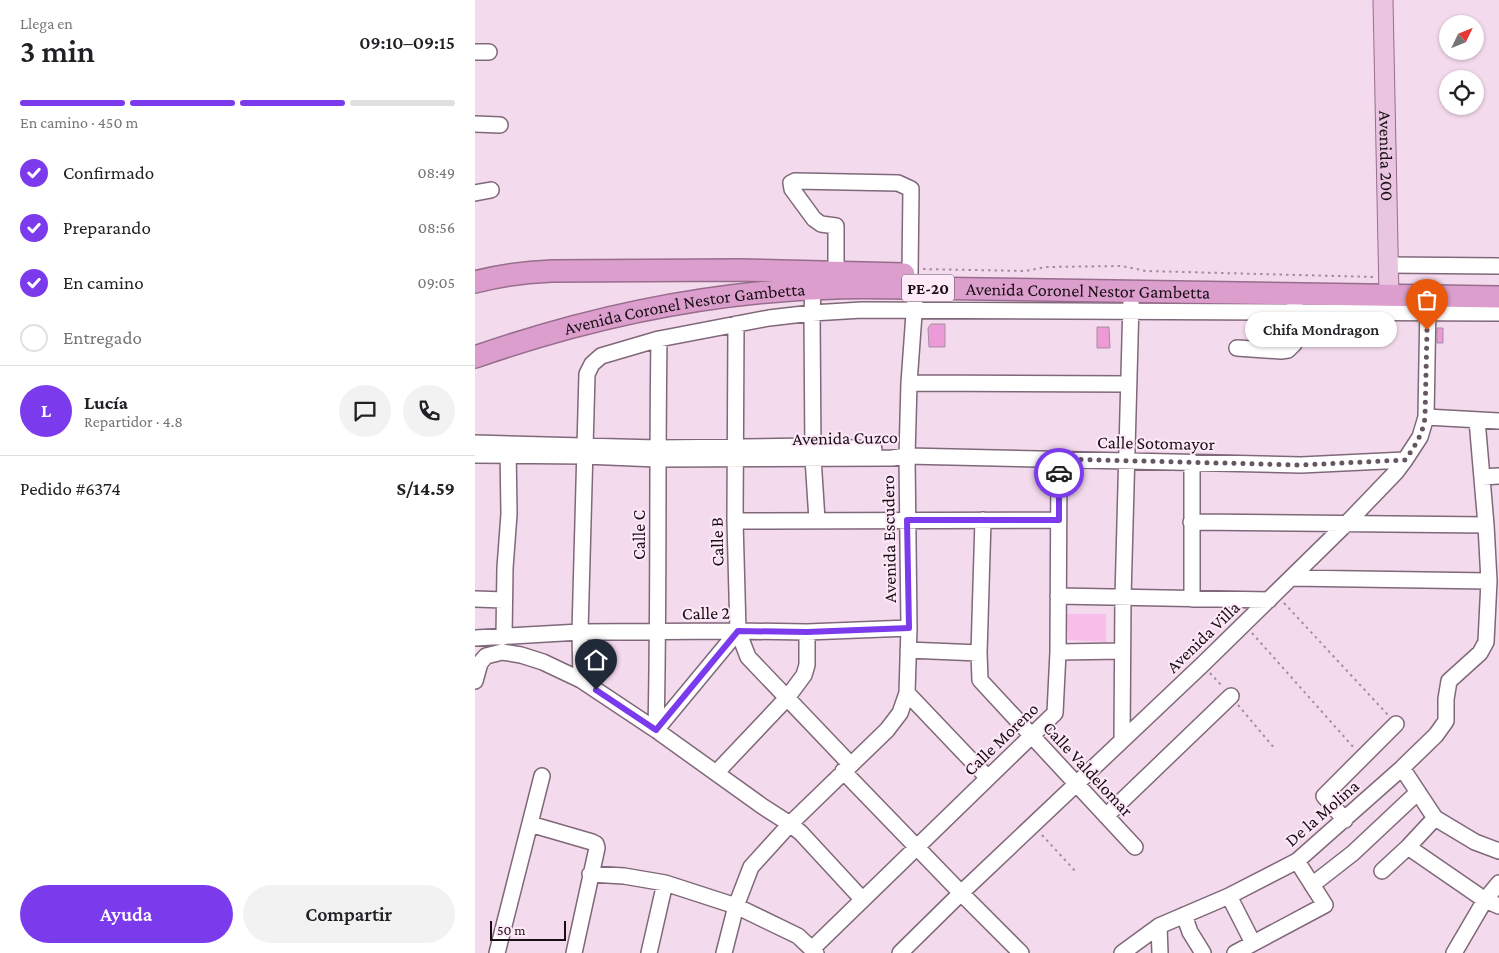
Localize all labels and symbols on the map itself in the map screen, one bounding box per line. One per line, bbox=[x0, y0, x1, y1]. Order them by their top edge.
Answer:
north arrow bbox=[1439, 15, 1484, 60]
street label: Avenida 200 bbox=[1375, 111, 1397, 201]
road number: PE-20 bbox=[902, 274, 954, 302]
street label: Avenida Coronel Nestor Gambetta bbox=[562, 279, 806, 339]
street label: Avenida Coronel Nestor Gambetta bbox=[966, 279, 1210, 303]
pin bbox=[1406, 279, 1448, 330]
callout: Chifa Mondragon bbox=[1245, 312, 1397, 348]
street label: Avenida Cuzco bbox=[792, 427, 898, 449]
street label: Calle Sotomayor bbox=[1097, 432, 1216, 454]
courier bbox=[1034, 448, 1084, 498]
street label: Avenida Escudero bbox=[878, 475, 900, 603]
street label: Calle C bbox=[629, 510, 649, 560]
street label: Calle B bbox=[707, 517, 727, 567]
street label: Avenida Villa bbox=[1162, 597, 1244, 677]
street label: Calle 2 bbox=[682, 603, 730, 623]
pin bbox=[575, 639, 617, 690]
street label: Calle Moreno bbox=[960, 698, 1043, 780]
street label: Calle Valdelomar bbox=[1039, 717, 1137, 821]
street label: De la Molina bbox=[1281, 776, 1363, 850]
scale bar bbox=[490, 918, 566, 941]

